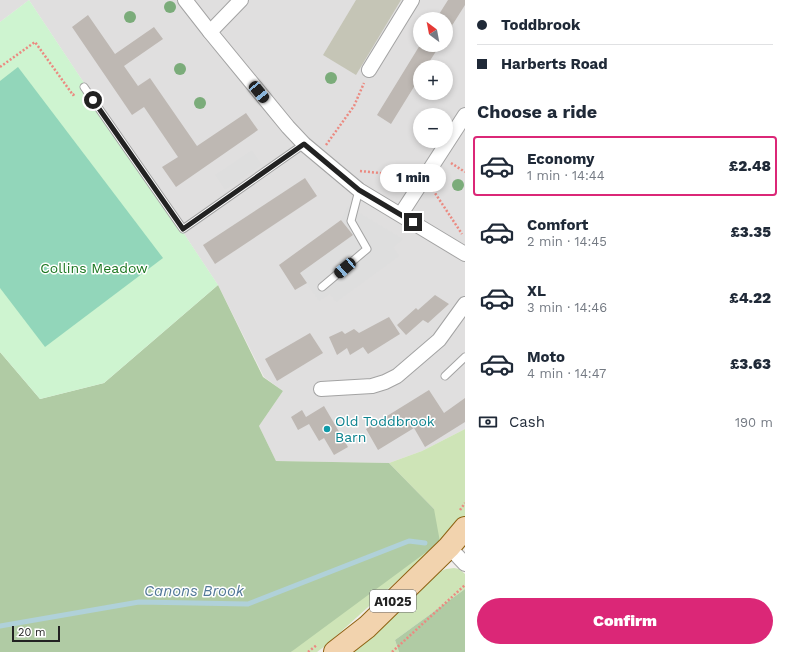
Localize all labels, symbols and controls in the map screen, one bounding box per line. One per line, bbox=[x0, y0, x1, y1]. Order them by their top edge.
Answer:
north arrow bbox=[413, 12, 453, 52]
map controls bbox=[413, 12, 453, 148]
text: Toddbrook bbox=[501, 16, 580, 34]
text: Harberts Road bbox=[501, 55, 608, 73]
button: + bbox=[413, 60, 453, 100]
car bbox=[247, 79, 271, 105]
route start bbox=[84, 91, 102, 109]
text: Choose a ride bbox=[477, 101, 597, 122]
button: − bbox=[413, 108, 453, 148]
icon: car bbox=[479, 148, 515, 184]
text: Economy bbox=[527, 150, 594, 168]
text: £2.48 bbox=[729, 157, 771, 175]
callout: 1 min bbox=[380, 164, 446, 192]
text: 1 min · 14:44 bbox=[527, 168, 605, 183]
text: 1 min bbox=[396, 170, 430, 185]
route end bbox=[404, 213, 422, 231]
icon: car bbox=[479, 214, 515, 250]
text: Comfort bbox=[527, 216, 588, 234]
text: £3.35 bbox=[731, 223, 771, 241]
text: 2 min · 14:45 bbox=[527, 234, 607, 249]
car bbox=[332, 256, 358, 280]
park label: Collins Meadow bbox=[40, 260, 148, 276]
icon: car bbox=[479, 280, 515, 316]
text: XL bbox=[527, 282, 546, 300]
text: £4.22 bbox=[729, 289, 771, 307]
text: 3 min · 14:46 bbox=[527, 300, 607, 315]
icon: car bbox=[479, 346, 515, 382]
text: Moto bbox=[527, 348, 565, 366]
text: £3.63 bbox=[730, 355, 771, 373]
text: 4 min · 14:47 bbox=[527, 366, 606, 381]
icon: cash bbox=[477, 411, 499, 433]
place label: Old Toddbrook Barn bbox=[335, 413, 435, 445]
text: Cash bbox=[509, 413, 545, 431]
text: 190 m bbox=[735, 415, 773, 430]
marker: Old Toddbrook Barn bbox=[322, 424, 332, 434]
water label: Canons Brook bbox=[144, 582, 245, 600]
road number: A1025 bbox=[370, 590, 416, 612]
button: Confirm bbox=[477, 598, 773, 644]
scale bar bbox=[12, 624, 60, 643]
text: 20 m bbox=[18, 626, 46, 639]

